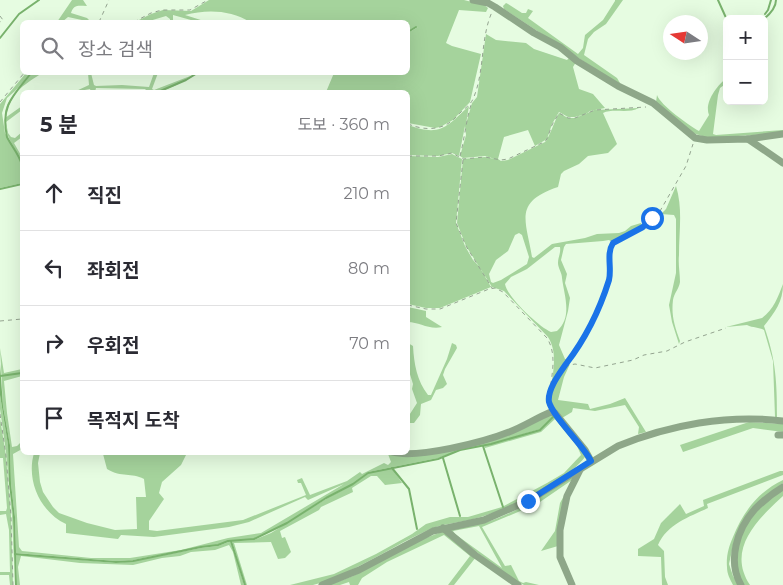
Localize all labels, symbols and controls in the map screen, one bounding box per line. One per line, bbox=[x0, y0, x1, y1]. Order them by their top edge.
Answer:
north arrow bbox=[663, 15, 708, 60]
map controls bbox=[723, 15, 768, 105]
button: + bbox=[723, 15, 768, 60]
search box bbox=[20, 20, 410, 75]
icon: search bbox=[38, 34, 66, 62]
text: 장소 검색 bbox=[78, 38, 153, 61]
button: − bbox=[723, 60, 768, 105]
text: 5 분 bbox=[40, 112, 78, 137]
text: 도보 · 360 m bbox=[298, 115, 390, 134]
icon: ahead bbox=[40, 179, 68, 207]
text: 직진 bbox=[87, 184, 122, 207]
text: 210 m bbox=[343, 184, 390, 203]
route start bbox=[641, 207, 664, 230]
icon: left bbox=[40, 254, 68, 282]
text: 좌회전 bbox=[87, 259, 139, 282]
text: 80 m bbox=[348, 259, 390, 278]
icon: right bbox=[40, 329, 68, 357]
text: 우회전 bbox=[87, 334, 139, 357]
text: 70 m bbox=[349, 334, 390, 353]
icon: arrive bbox=[40, 404, 68, 432]
text: 목적지 도착 bbox=[87, 409, 180, 432]
route end bbox=[517, 490, 540, 513]

